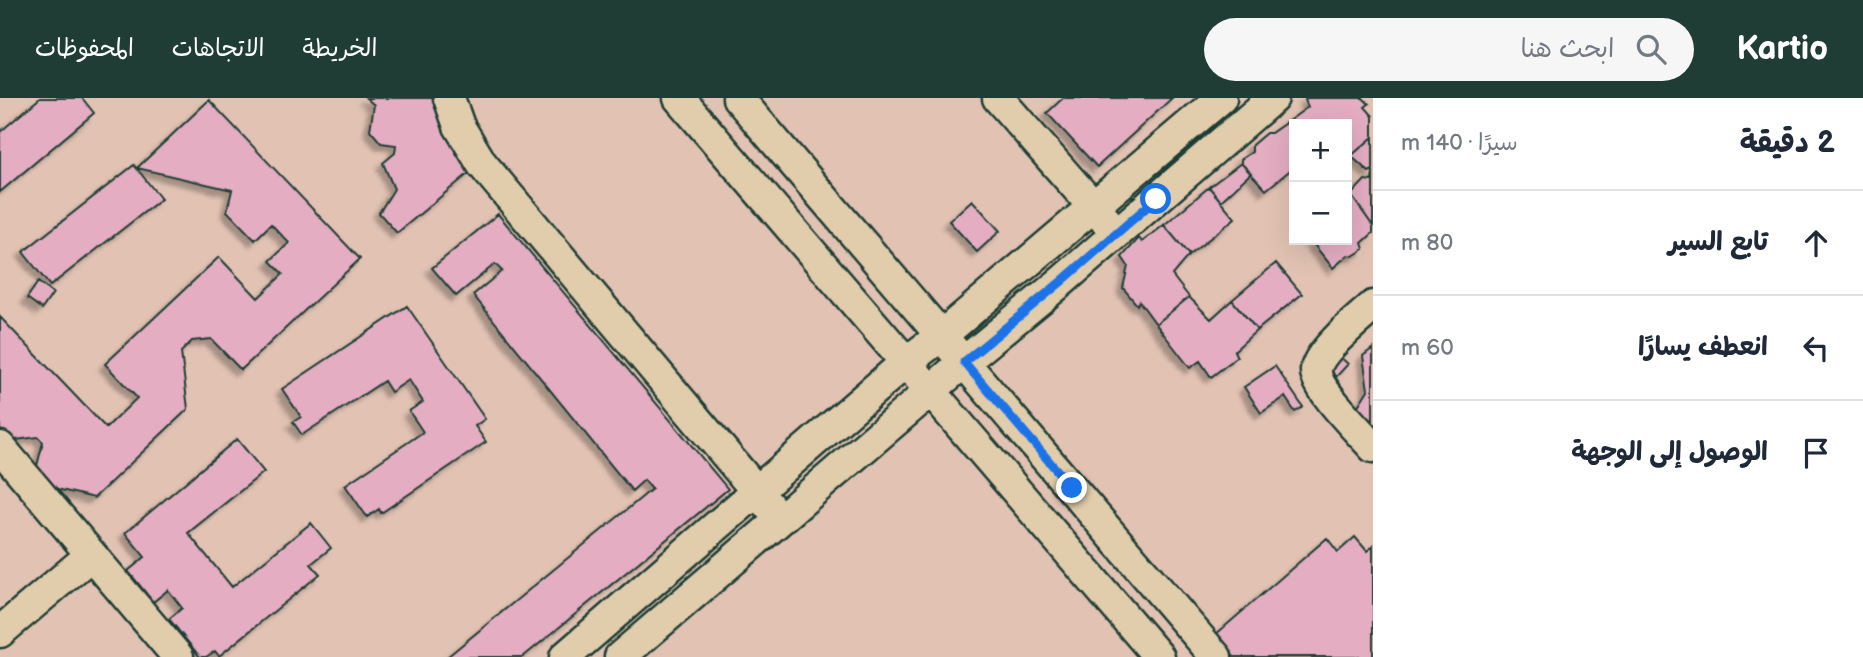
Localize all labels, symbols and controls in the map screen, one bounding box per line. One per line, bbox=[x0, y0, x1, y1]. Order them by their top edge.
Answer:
search box bbox=[1204, 18, 1694, 81]
text: Kartio bbox=[1736, 29, 1828, 69]
icon: search bbox=[1632, 30, 1670, 68]
text: المحفوظات bbox=[35, 34, 134, 63]
text: الاتجاهات bbox=[172, 34, 265, 63]
text: الخريطة bbox=[303, 34, 377, 63]
text: ابحث هنا bbox=[1520, 34, 1614, 65]
map controls bbox=[1289, 119, 1352, 245]
button: + bbox=[1289, 119, 1352, 182]
text: 2 دقيقة bbox=[1740, 125, 1835, 161]
text: سيرًا · 140 m bbox=[1401, 129, 1518, 157]
button: − bbox=[1289, 182, 1352, 245]
route start bbox=[1140, 183, 1171, 214]
icon: ahead bbox=[1797, 224, 1835, 262]
text: تابع السير bbox=[1668, 227, 1768, 258]
text: 80 m bbox=[1401, 229, 1453, 257]
icon: left bbox=[1797, 329, 1835, 367]
text: انعطف يسارًا bbox=[1638, 332, 1768, 363]
text: 60 m bbox=[1401, 334, 1454, 362]
icon: arrive bbox=[1797, 434, 1835, 472]
text: الوصول إلى الوجهة bbox=[1571, 437, 1768, 468]
route end bbox=[1056, 472, 1087, 503]

